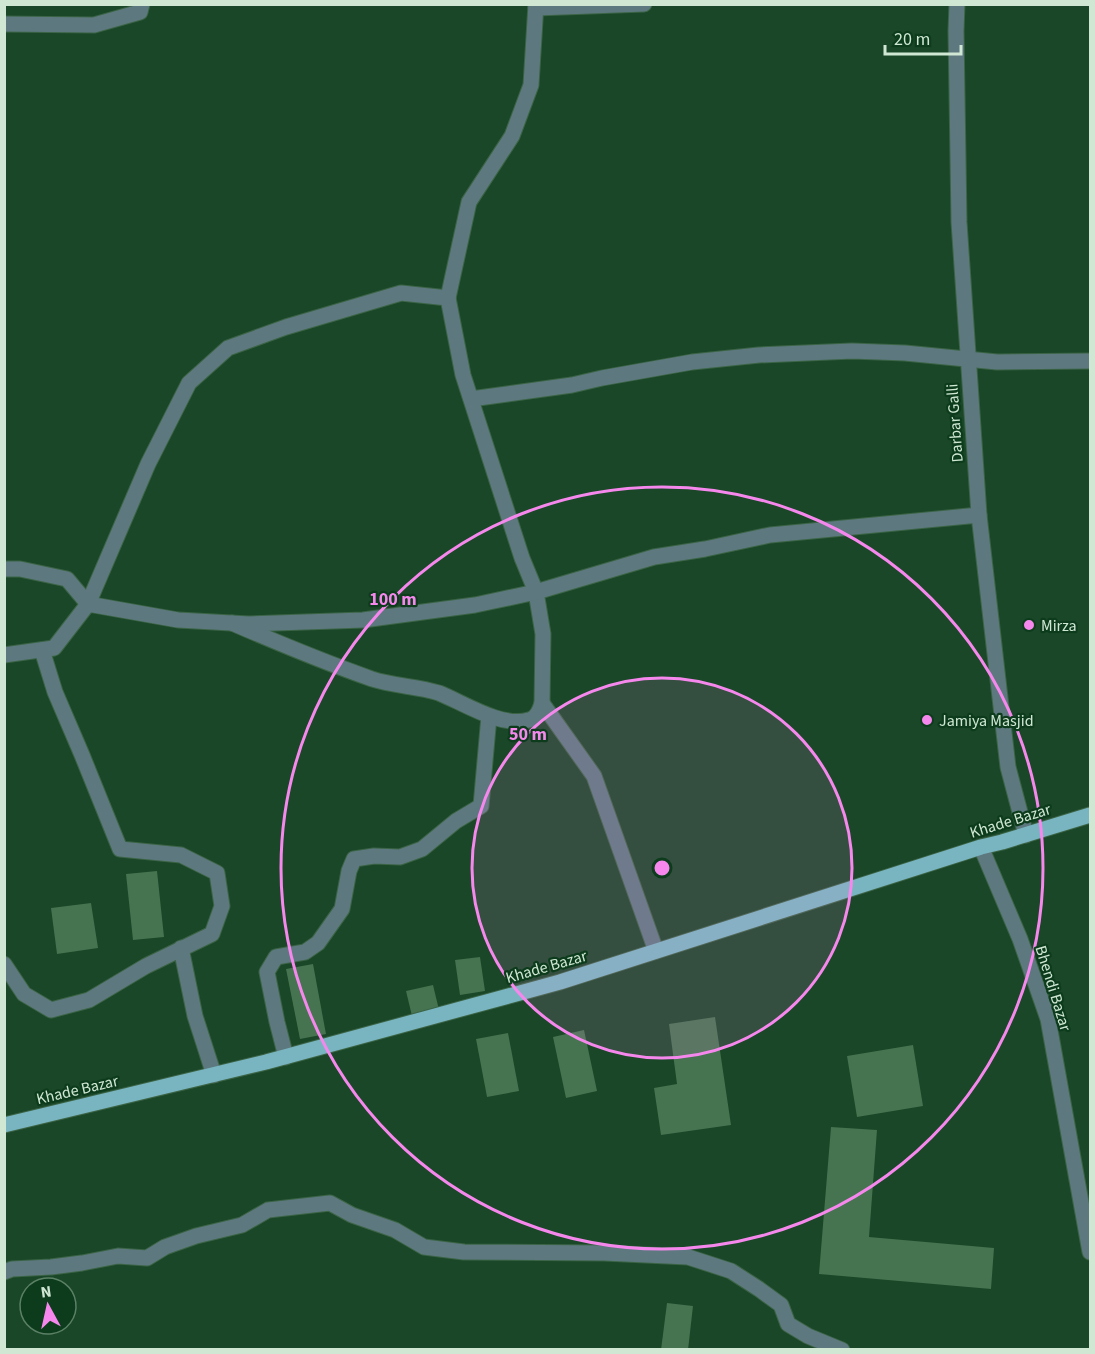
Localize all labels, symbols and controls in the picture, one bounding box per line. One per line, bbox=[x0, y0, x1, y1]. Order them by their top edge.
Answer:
scale bar bbox=[885, 18, 962, 56]
text: 20 m bbox=[894, 27, 930, 52]
street label: Darbar Galli bbox=[941, 383, 969, 463]
text: 100 m bbox=[369, 587, 417, 612]
place label: Mirza bbox=[1041, 615, 1077, 637]
marker: Mirza bbox=[1022, 618, 1036, 632]
place label: Jamiya Masjid bbox=[939, 710, 1034, 732]
marker: Jamiya Masjid bbox=[920, 713, 934, 727]
text: 50 m bbox=[509, 722, 547, 747]
street label: Khade Bazar bbox=[967, 798, 1054, 844]
centre of rings bbox=[652, 858, 672, 878]
street label: Bhendi Bazar bbox=[1030, 943, 1077, 1034]
street label: Khade Bazar bbox=[503, 945, 590, 989]
street label: Khade Bazar bbox=[34, 1070, 121, 1110]
north arrow bbox=[18, 1276, 78, 1336]
text: N bbox=[39, 1281, 53, 1304]

